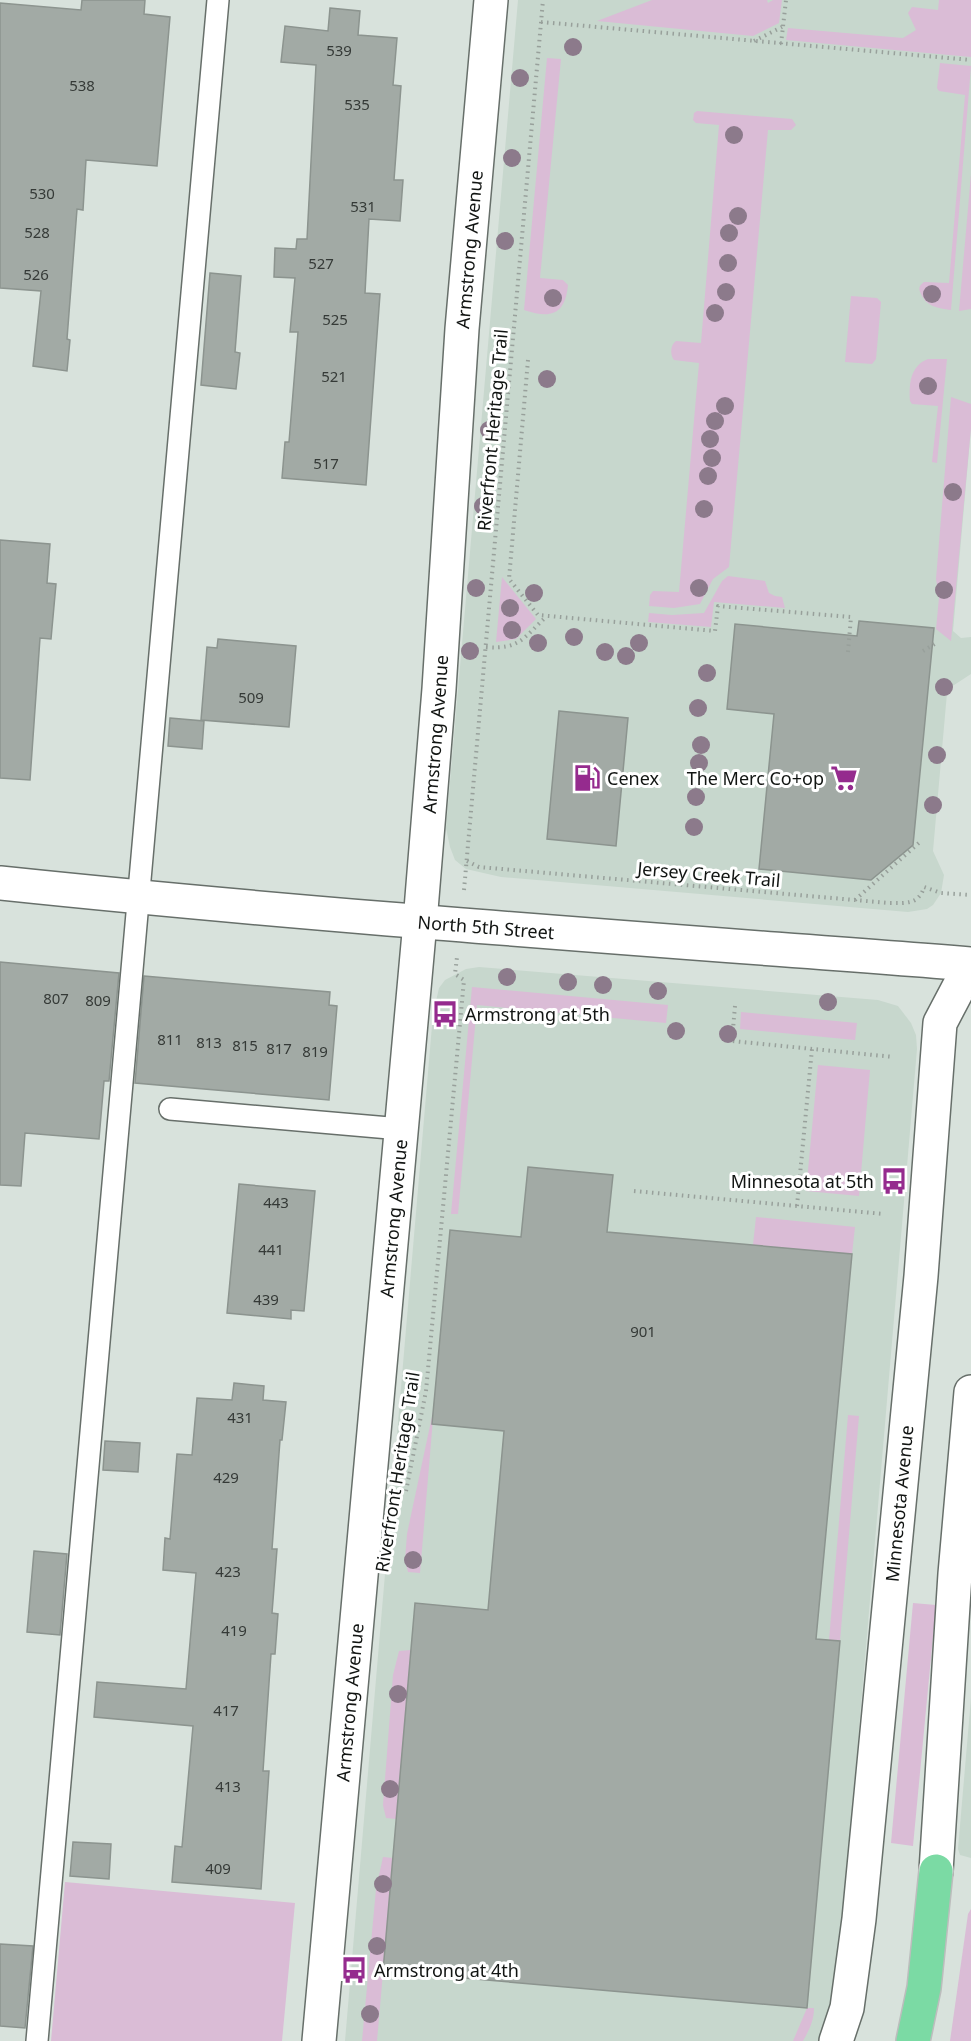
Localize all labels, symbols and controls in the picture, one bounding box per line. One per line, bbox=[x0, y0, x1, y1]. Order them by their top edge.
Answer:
house number: 539 bbox=[326, 40, 352, 60]
house number: 538 bbox=[69, 75, 95, 95]
house number: 535 bbox=[344, 94, 370, 114]
street label: Armstrong Avenue bbox=[450, 169, 488, 330]
house number: 530 bbox=[29, 183, 55, 203]
house number: 531 bbox=[350, 196, 376, 216]
house number: 528 bbox=[24, 222, 50, 242]
house number: 527 bbox=[308, 253, 334, 273]
house number: 526 bbox=[23, 264, 49, 284]
house number: 525 bbox=[322, 309, 348, 329]
street label: Riverfront Heritage Trail bbox=[471, 328, 513, 532]
house number: 521 bbox=[321, 366, 347, 386]
house number: 517 bbox=[313, 453, 339, 473]
street label: Armstrong Avenue bbox=[417, 654, 453, 814]
house number: 509 bbox=[238, 687, 264, 707]
fuel station icon: Cenex bbox=[572, 763, 602, 793]
supermarket icon: The Merc Co+op bbox=[829, 763, 859, 793]
place label: Cenex bbox=[607, 766, 659, 790]
place label: The Merc Co+op bbox=[687, 766, 824, 790]
street label: Jersey Creek Trail bbox=[635, 856, 781, 892]
street label: North 5th Street bbox=[417, 909, 556, 944]
house number: 807 bbox=[43, 988, 69, 1008]
house number: 809 bbox=[85, 990, 111, 1010]
bus stop icon: Armstrong at 5th bbox=[430, 999, 460, 1029]
place label: Armstrong at 5th bbox=[465, 1002, 610, 1026]
house number: 811 bbox=[157, 1029, 183, 1049]
house number: 813 bbox=[196, 1032, 222, 1052]
house number: 815 bbox=[232, 1035, 258, 1055]
house number: 817 bbox=[266, 1038, 292, 1058]
house number: 819 bbox=[302, 1041, 328, 1061]
street label: Armstrong Avenue bbox=[374, 1138, 412, 1299]
bus stop icon: Minnesota at 5th bbox=[879, 1166, 909, 1196]
place label: Minnesota at 5th bbox=[731, 1169, 874, 1193]
house number: 443 bbox=[263, 1192, 289, 1212]
house number: 441 bbox=[258, 1239, 284, 1259]
house number: 439 bbox=[253, 1289, 279, 1309]
house number: 901 bbox=[630, 1321, 656, 1341]
street label: Riverfront Heritage Trail bbox=[369, 1370, 425, 1574]
house number: 431 bbox=[227, 1407, 253, 1427]
street label: Minnesota Avenue bbox=[880, 1424, 919, 1583]
house number: 429 bbox=[213, 1467, 239, 1487]
house number: 423 bbox=[215, 1561, 241, 1581]
house number: 419 bbox=[221, 1620, 247, 1640]
street label: Armstrong Avenue bbox=[330, 1622, 369, 1783]
house number: 417 bbox=[213, 1700, 239, 1720]
house number: 413 bbox=[215, 1776, 241, 1796]
house number: 409 bbox=[205, 1858, 231, 1878]
bus stop icon: Armstrong at 4th bbox=[339, 1955, 369, 1985]
place label: Armstrong at 4th bbox=[374, 1958, 519, 1982]

